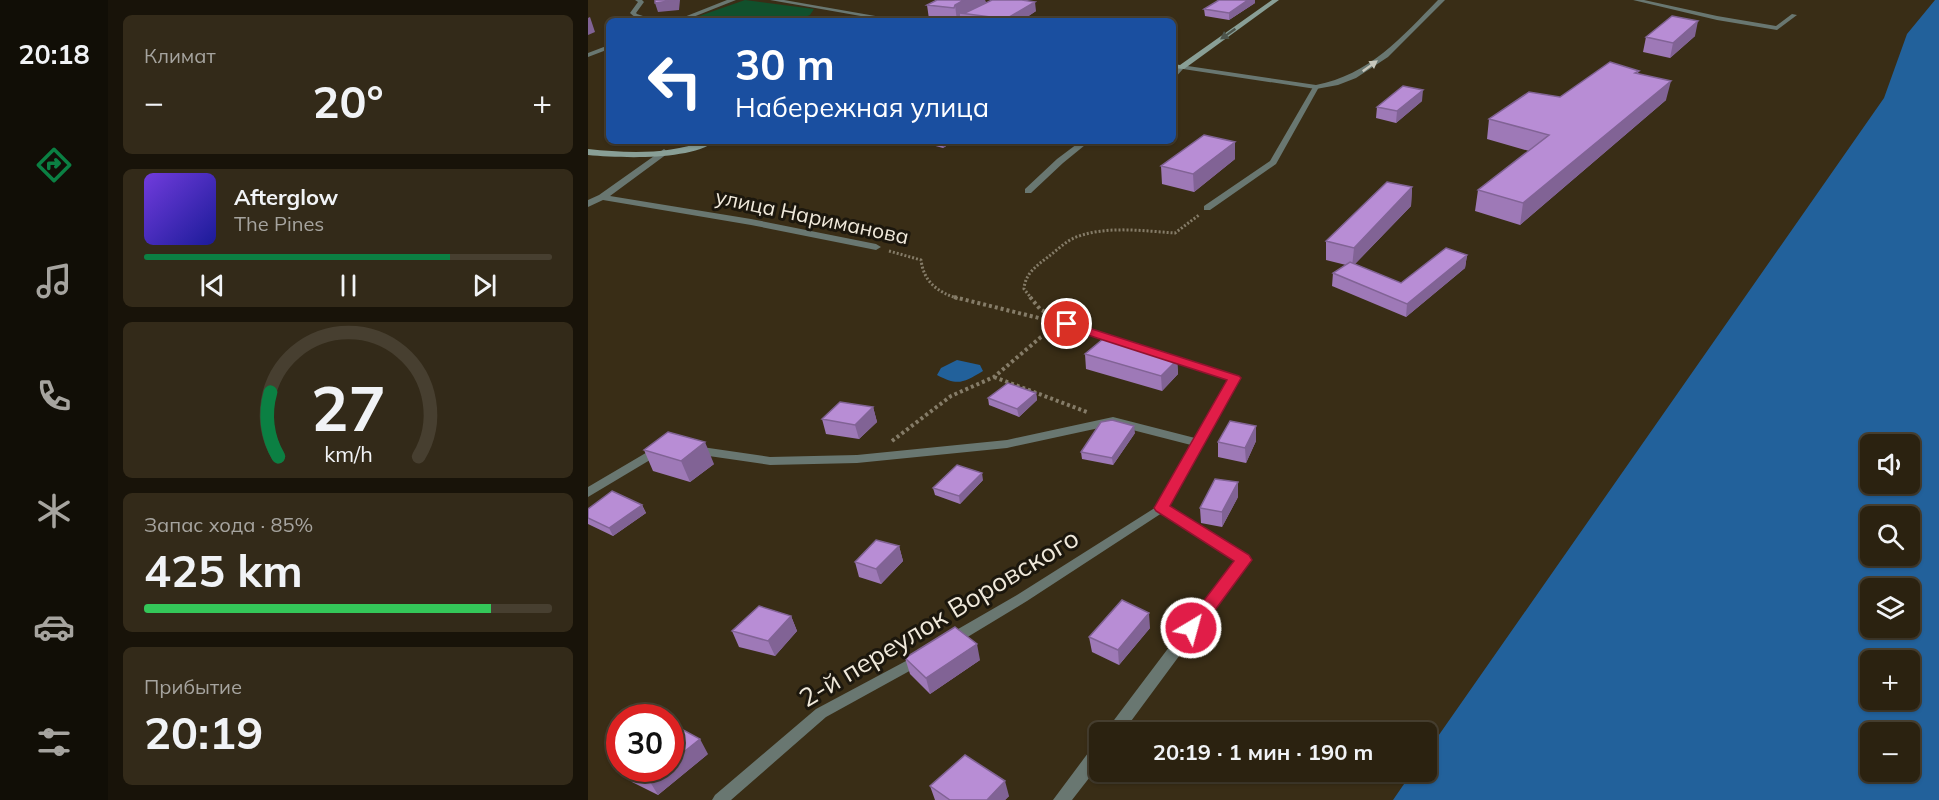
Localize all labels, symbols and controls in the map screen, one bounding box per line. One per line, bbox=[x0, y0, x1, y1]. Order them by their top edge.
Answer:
one-way arrow bbox=[1221, 27, 1236, 39]
text: 20:18 bbox=[18, 37, 90, 71]
text: 30 m bbox=[735, 38, 835, 91]
icon: left bbox=[636, 42, 714, 120]
text: Климат bbox=[144, 43, 216, 68]
one-way arrow bbox=[1362, 60, 1378, 73]
text: 20° bbox=[312, 73, 384, 129]
text: − bbox=[144, 81, 164, 122]
text: + bbox=[532, 81, 552, 122]
text: Набережная улица bbox=[735, 90, 989, 124]
icon: directions bbox=[33, 144, 75, 186]
text: Afterglow bbox=[234, 183, 338, 211]
street label: улица Нариманова bbox=[713, 183, 911, 249]
text: The Pines bbox=[234, 211, 324, 236]
icon: music bbox=[33, 260, 75, 302]
icon: previous bbox=[196, 269, 229, 302]
icon: pause bbox=[332, 269, 365, 302]
icon: next bbox=[468, 269, 501, 302]
pin bbox=[1041, 298, 1092, 349]
icon: arrive bbox=[1050, 307, 1083, 340]
text: 27 bbox=[311, 368, 385, 447]
icon: phone bbox=[33, 375, 75, 417]
map controls bbox=[1860, 434, 1920, 782]
button: sound bbox=[1860, 434, 1920, 494]
text: km/h bbox=[324, 440, 372, 467]
icon: climate bbox=[33, 490, 75, 532]
button: search bbox=[1860, 506, 1920, 566]
text: Запас хода · 85% bbox=[144, 512, 313, 537]
street label: 2-й переулок Воровского bbox=[793, 521, 1085, 714]
text: 425 km bbox=[144, 542, 303, 598]
button: layers bbox=[1860, 578, 1920, 638]
position arrow bbox=[1159, 596, 1223, 660]
icon: car bbox=[33, 606, 75, 648]
button: + bbox=[1860, 650, 1920, 710]
text: Прибытие bbox=[144, 674, 242, 699]
text: 20:19 bbox=[144, 704, 263, 760]
speed limit sign: 30 bbox=[606, 704, 684, 782]
icon: filters bbox=[33, 721, 75, 763]
button: − bbox=[1860, 722, 1920, 782]
text: 20:19 · 1 мин · 190 m bbox=[1153, 738, 1373, 766]

